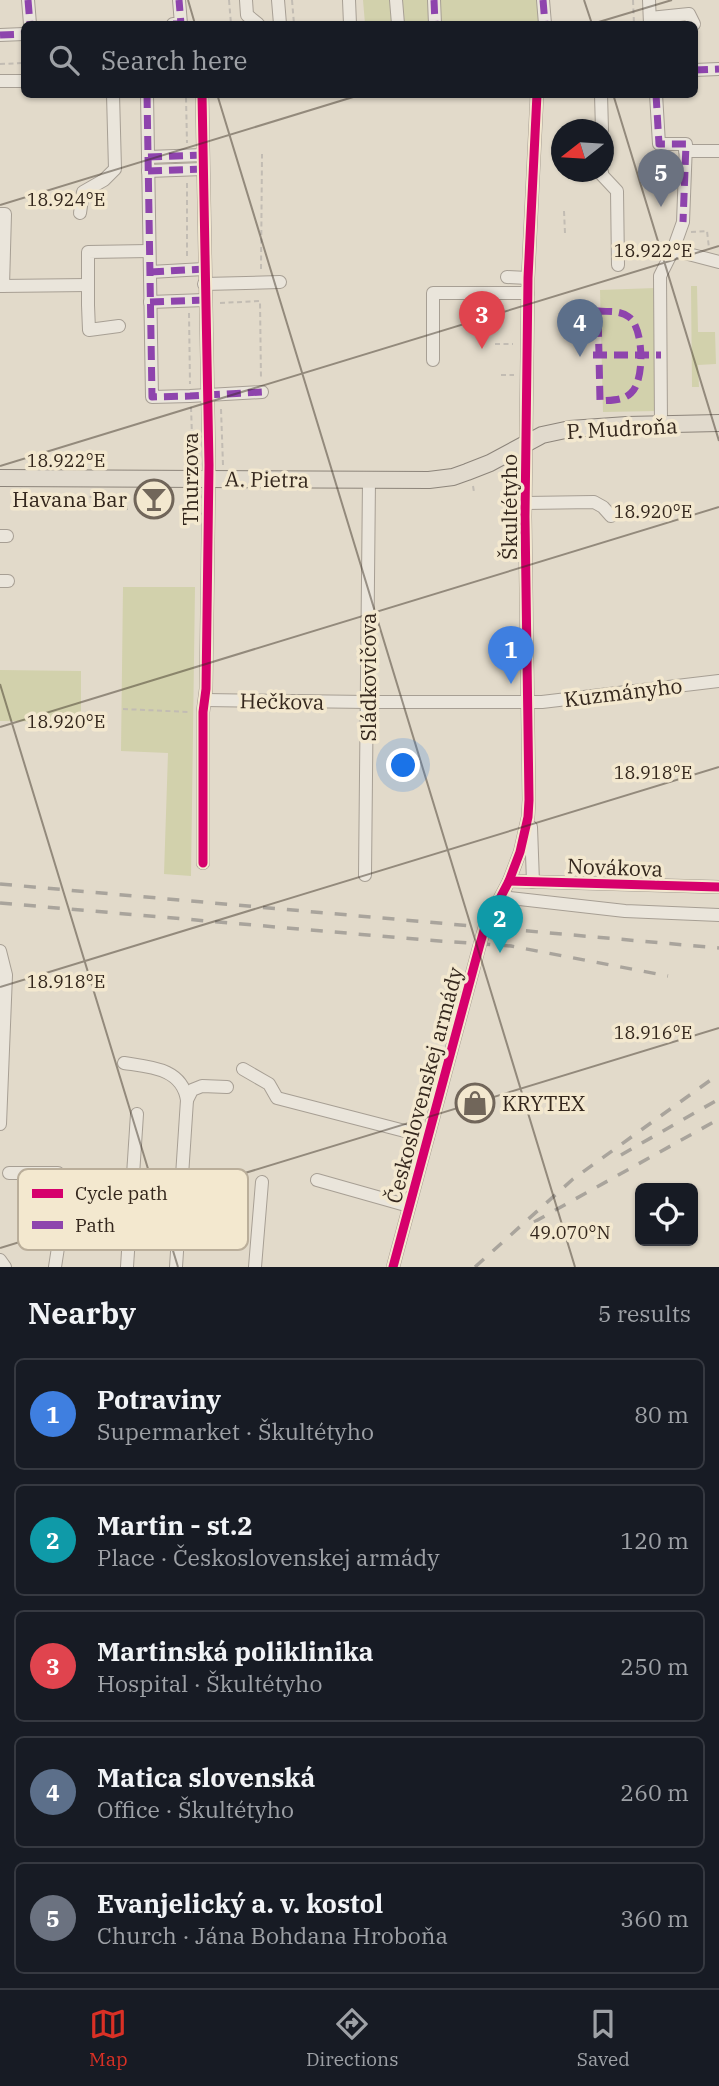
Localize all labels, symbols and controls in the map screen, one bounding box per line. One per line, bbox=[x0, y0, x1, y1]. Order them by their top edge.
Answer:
search box bbox=[21, 21, 698, 98]
icon: search bbox=[45, 41, 83, 79]
text: Search here bbox=[101, 43, 247, 77]
north arrow bbox=[551, 119, 614, 182]
pin: 5 bbox=[638, 149, 684, 207]
text: 18.924°E bbox=[27, 188, 105, 211]
text: 18.922°E bbox=[614, 239, 692, 262]
pin: 3 bbox=[459, 291, 505, 349]
pin: 4 bbox=[557, 299, 603, 357]
street label: P. Mudroňa bbox=[566, 411, 678, 445]
street label: Thurzova bbox=[176, 432, 204, 526]
text: 18.922°E bbox=[27, 449, 105, 472]
street label: Škultétyho bbox=[495, 454, 523, 560]
street label: A. Pietra bbox=[225, 464, 309, 494]
bar icon: Havana Bar bbox=[133, 478, 175, 520]
place label: Havana Bar bbox=[12, 485, 128, 513]
text: 18.920°E bbox=[614, 500, 692, 523]
street label: Sládkovičova bbox=[354, 613, 382, 741]
pin: 1 bbox=[488, 626, 534, 684]
street label: Kuzmányho bbox=[562, 671, 684, 713]
street label: Hečkova bbox=[239, 686, 325, 716]
text: 18.920°E bbox=[27, 710, 105, 733]
your location bbox=[386, 748, 420, 782]
text: 18.918°E bbox=[614, 761, 692, 784]
street label: Novákova bbox=[566, 851, 664, 883]
pin: 2 bbox=[477, 895, 523, 953]
street label: Československej armády bbox=[379, 963, 469, 1206]
text: 18.918°E bbox=[27, 970, 105, 993]
text: 18.916°E bbox=[614, 1021, 692, 1044]
shop icon: KRYTEX bbox=[454, 1082, 496, 1124]
place label: KRYTEX bbox=[502, 1089, 585, 1117]
legend bbox=[18, 1169, 248, 1250]
text: Cycle path bbox=[75, 1181, 168, 1205]
map controls bbox=[635, 1183, 698, 1246]
button: locate bbox=[635, 1183, 698, 1246]
text: Path bbox=[75, 1213, 115, 1237]
text: 49.070°N bbox=[529, 1221, 611, 1244]
text: Nearby bbox=[28, 1293, 136, 1332]
text: 5 results bbox=[598, 1298, 691, 1328]
text: Potraviny bbox=[97, 1382, 221, 1416]
text: 1 bbox=[46, 1399, 60, 1429]
text: 80 m bbox=[634, 1399, 689, 1429]
text: Supermarket · Škultétyho bbox=[97, 1416, 374, 1446]
text: Martin - st.2 bbox=[97, 1508, 253, 1542]
text: 2 bbox=[46, 1525, 60, 1555]
text: 120 m bbox=[620, 1525, 689, 1555]
text: Place · Československej armády bbox=[97, 1542, 440, 1572]
text: Martinská poliklinika bbox=[97, 1634, 374, 1668]
text: 3 bbox=[46, 1651, 60, 1681]
text: 250 m bbox=[620, 1651, 689, 1681]
text: Hospital · Škultétyho bbox=[97, 1668, 322, 1698]
text: Matica slovenská bbox=[97, 1760, 315, 1794]
text: 4 bbox=[46, 1777, 60, 1807]
text: 260 m bbox=[620, 1777, 689, 1807]
text: Office · Škultétyho bbox=[97, 1794, 294, 1824]
text: Evanjelický a. v. kostol bbox=[97, 1886, 383, 1920]
text: 5 bbox=[46, 1903, 60, 1933]
text: 360 m bbox=[620, 1903, 689, 1933]
text: Church · Jána Bohdana Hroboňa bbox=[97, 1920, 448, 1950]
tab: Map bbox=[89, 2005, 128, 2071]
tab: Directions bbox=[306, 2005, 399, 2071]
tab: Saved bbox=[577, 2005, 630, 2071]

